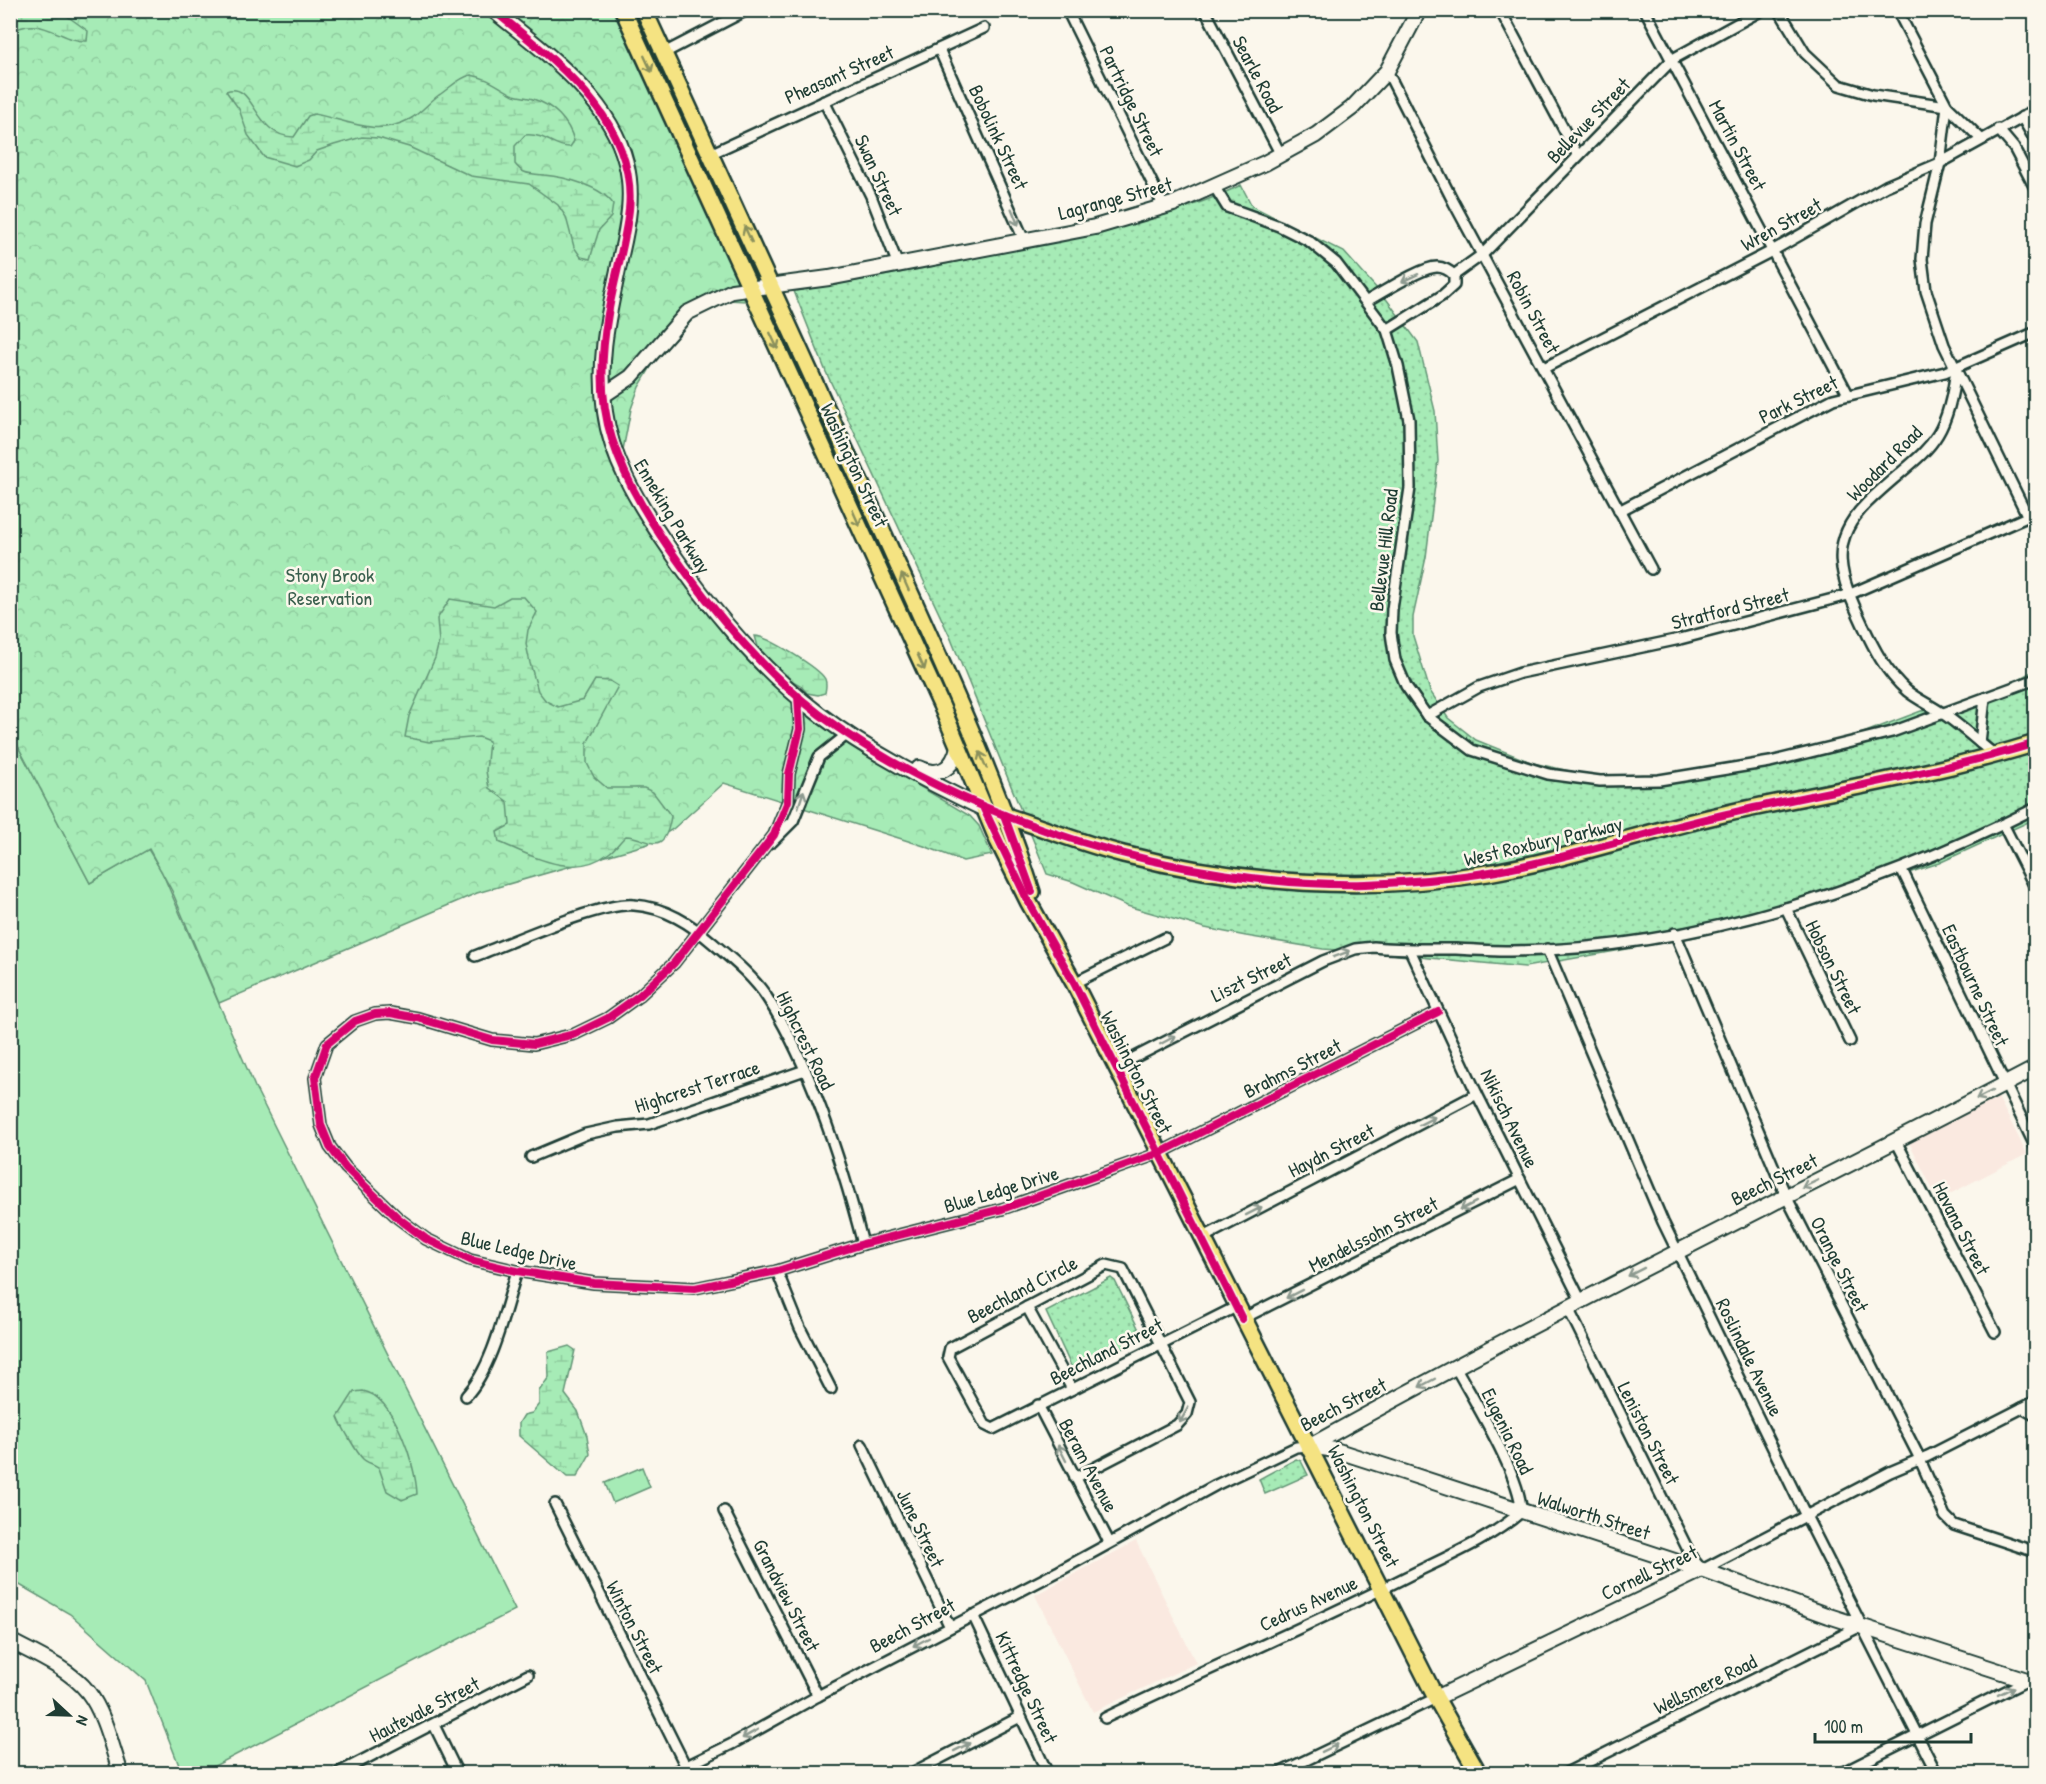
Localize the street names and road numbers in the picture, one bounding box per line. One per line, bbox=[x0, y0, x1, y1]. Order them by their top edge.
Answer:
street label: Searle Road bbox=[1227, 31, 1290, 117]
street label: Pheasant Street bbox=[780, 38, 899, 110]
street label: Partridge Street bbox=[1094, 41, 1171, 162]
street label: Bellevue Street bbox=[1540, 70, 1637, 169]
street label: Bobolink Street bbox=[963, 80, 1036, 195]
street label: Martin Street bbox=[1703, 95, 1774, 196]
street label: Swan Street bbox=[848, 130, 910, 221]
street label: Lagrange Street bbox=[1055, 170, 1176, 226]
street label: Wren Street bbox=[1736, 190, 1827, 257]
street label: Robin Street bbox=[1501, 266, 1568, 359]
street label: Park Street bbox=[1754, 368, 1843, 430]
street label: Washington Street bbox=[814, 399, 896, 532]
street label: Woodard Road bbox=[1840, 419, 1928, 507]
street label: Enneking Parkway bbox=[628, 454, 718, 578]
street label: Bellevue Hill Road bbox=[1362, 487, 1404, 613]
street label: Stratford Street bbox=[1668, 580, 1793, 636]
street label: West Roxbury Parkway bbox=[1461, 810, 1625, 872]
street label: Hobson Street bbox=[1800, 915, 1869, 1020]
street label: Eastbourne Street bbox=[1936, 920, 2016, 1051]
street label: Liszt Street bbox=[1206, 945, 1297, 1008]
street label: Highcrest Road bbox=[771, 986, 842, 1094]
street label: Washington Street bbox=[1095, 1006, 1180, 1139]
street label: Brahms Street bbox=[1238, 1031, 1347, 1104]
street label: Highcrest Terrace bbox=[631, 1053, 763, 1119]
street label: Nikisch Avenue bbox=[1474, 1064, 1546, 1172]
street label: Haydn Street bbox=[1283, 1116, 1380, 1183]
street label: Beech Street bbox=[1726, 1146, 1823, 1212]
street label: Blue Ledge Drive bbox=[940, 1159, 1062, 1219]
street label: Havana Street bbox=[1927, 1177, 1997, 1280]
street label: Mendelssohn Street bbox=[1304, 1189, 1443, 1278]
street label: Orange Street bbox=[1804, 1212, 1876, 1317]
street label: Blue Ledge Drive bbox=[458, 1224, 580, 1276]
street label: Beechland Circle bbox=[962, 1249, 1082, 1329]
street label: Roslindale Avenue bbox=[1710, 1294, 1790, 1420]
street label: Beechland Street bbox=[1045, 1310, 1168, 1391]
street label: Beech Street bbox=[1295, 1370, 1392, 1437]
street label: Leniston Street bbox=[1612, 1377, 1687, 1490]
street label: Eugenia Road bbox=[1476, 1384, 1540, 1479]
street label: Beram Avenue bbox=[1053, 1413, 1125, 1517]
street label: Washington Street bbox=[1322, 1440, 1407, 1573]
street label: Walworth Street bbox=[1534, 1484, 1655, 1546]
street label: June Street bbox=[891, 1485, 952, 1572]
street label: Grandview Street bbox=[747, 1534, 827, 1657]
street label: Cornell Street bbox=[1596, 1537, 1703, 1606]
street label: Cedrus Avenue bbox=[1255, 1568, 1362, 1638]
street label: Winton Street bbox=[600, 1576, 670, 1679]
street label: Beech Street bbox=[864, 1591, 961, 1659]
street label: Kittredge Street bbox=[989, 1627, 1065, 1748]
street label: Wellsmere Road bbox=[1649, 1647, 1761, 1721]
street label: Hautevale Street bbox=[364, 1669, 485, 1748]

